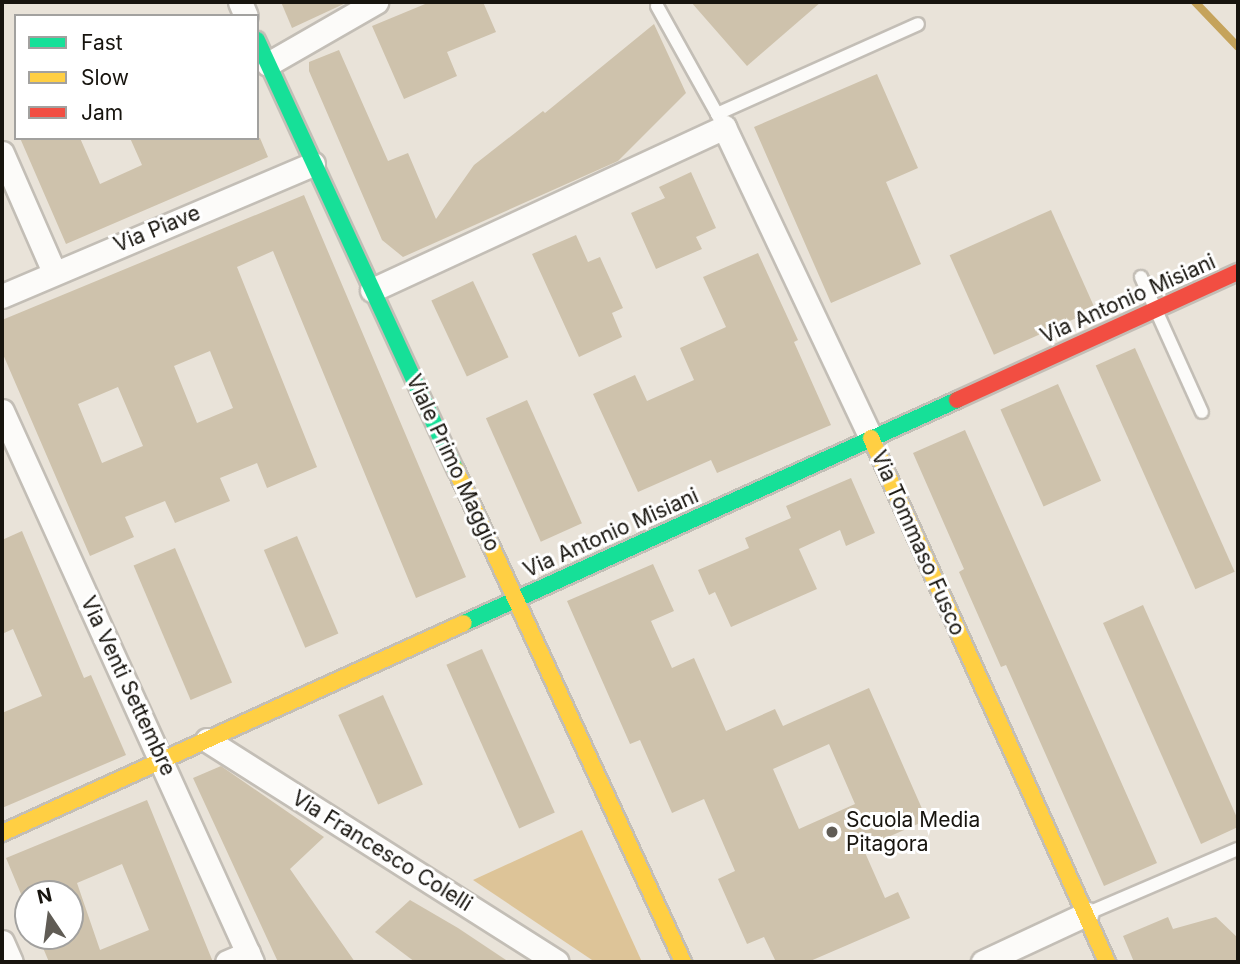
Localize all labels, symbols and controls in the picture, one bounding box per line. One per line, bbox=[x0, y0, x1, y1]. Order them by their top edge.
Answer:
legend bbox=[14, 14, 259, 140]
text: Fast bbox=[81, 30, 123, 55]
text: Slow bbox=[81, 65, 129, 90]
text: Jam bbox=[81, 100, 123, 125]
street label: Via Piave bbox=[110, 200, 204, 258]
street label: Via Antonio Misiani bbox=[1037, 249, 1219, 349]
street label: Viale Primo Maggio bbox=[401, 370, 505, 556]
street label: Via Tommaso Fusco bbox=[866, 447, 970, 639]
street label: Via Antonio Misiani bbox=[520, 483, 702, 583]
street label: Via Venti Settembre bbox=[75, 592, 181, 780]
street label: Via Francesco Colelli bbox=[287, 785, 477, 917]
place label: Scuola Media Pitagora bbox=[846, 807, 980, 857]
marker: Scuola Media Pitagora bbox=[824, 824, 840, 840]
north arrow bbox=[14, 880, 84, 950]
text: N bbox=[35, 883, 54, 909]

